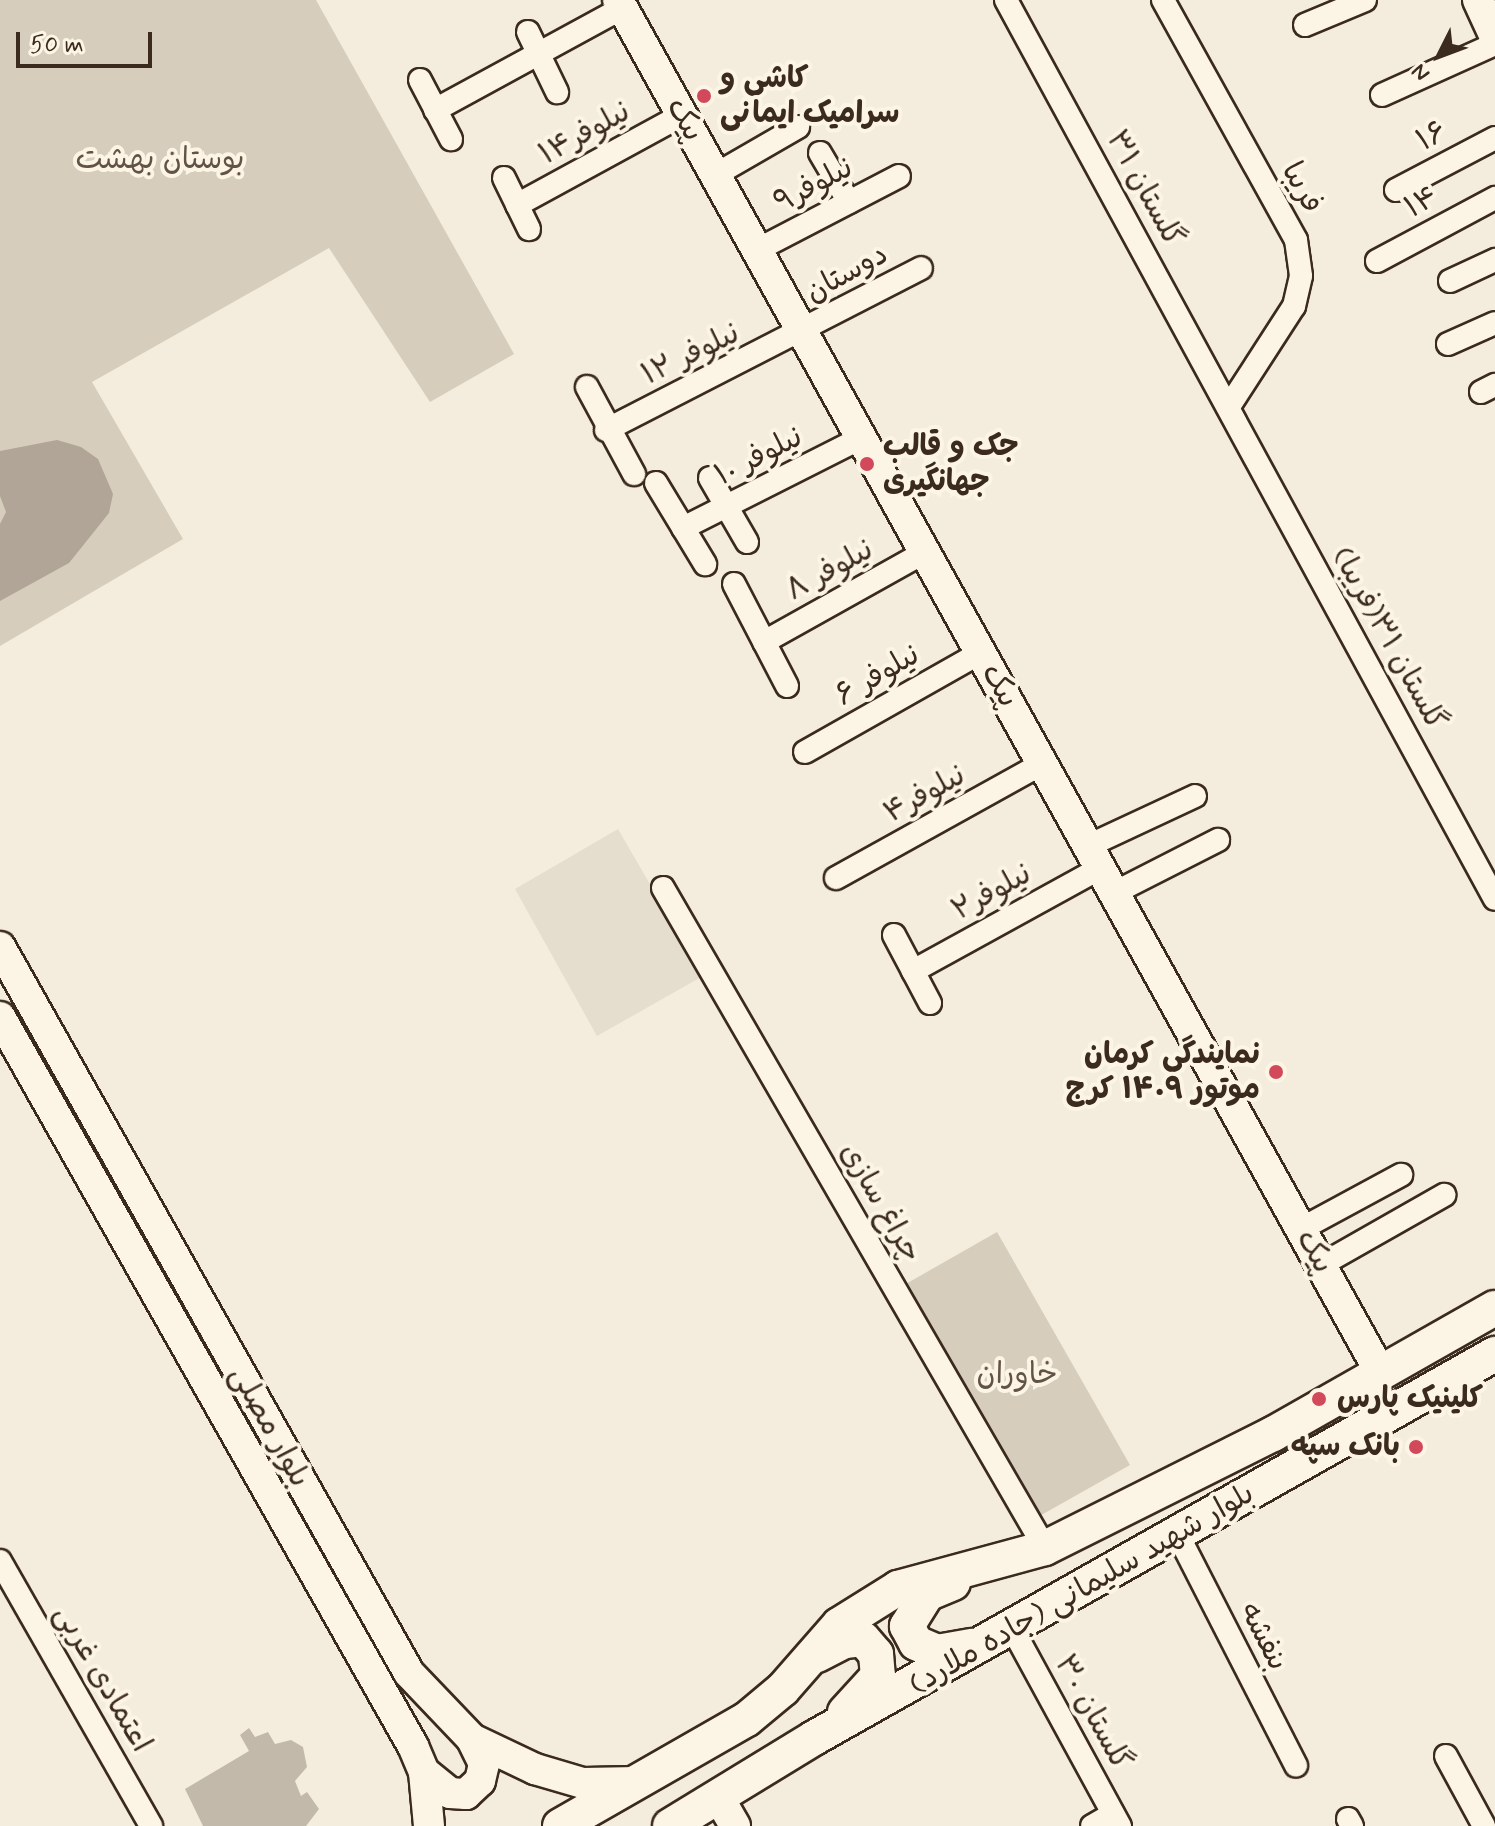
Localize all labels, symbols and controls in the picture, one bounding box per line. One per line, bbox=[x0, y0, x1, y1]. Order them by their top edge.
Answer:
scale bar bbox=[20, 16, 156, 66]
north arrow bbox=[1399, 16, 1479, 96]
text: 50 m bbox=[30, 30, 84, 61]
text: N bbox=[1406, 57, 1436, 87]
place label: کاشی و سرامیک ایمانی bbox=[720, 61, 899, 132]
marker: کاشی و سرامیک ایمانی bbox=[695, 87, 713, 105]
street label: پیک bbox=[658, 92, 710, 148]
street label: نیلوفر۱۴ bbox=[533, 94, 637, 174]
street label: ۱۶ bbox=[1411, 114, 1453, 160]
street label: گلستان ۳۱ bbox=[1097, 125, 1191, 253]
park label: بوستان بهشت bbox=[75, 142, 245, 178]
street label: نیلوفر۹ bbox=[768, 150, 860, 222]
street label: فریبا bbox=[1272, 156, 1330, 220]
street label: ۱۴ bbox=[1399, 179, 1445, 227]
street label: دوستان bbox=[800, 237, 894, 311]
street label: نیلوفر ۱۲ bbox=[636, 316, 746, 394]
street label: نیلوفر ۱۰ bbox=[709, 420, 809, 494]
place label: جک و قالب جهانگیری bbox=[883, 429, 1019, 500]
marker: جک و قالب جهانگیری bbox=[858, 455, 876, 473]
street label: نیلوفر ۸ bbox=[780, 532, 880, 610]
street label: گلستان ۳۱(فریبا) bbox=[1323, 541, 1453, 737]
street label: نیلوفر ۶ bbox=[829, 638, 927, 714]
street label: پیک bbox=[973, 658, 1025, 714]
street label: نیلوفر۴ bbox=[878, 758, 972, 832]
street label: نیلوفر۲ bbox=[946, 857, 1038, 929]
place label: نمایندگی کرمان موتور ۱۴۰۹ کرج bbox=[1065, 1037, 1260, 1108]
marker: نمایندگی کرمان موتور ۱۴۰۹ کرج bbox=[1267, 1063, 1285, 1081]
street label: چراغ سازی bbox=[831, 1137, 929, 1269]
street label: پیک bbox=[1288, 1224, 1340, 1280]
park label: خاوران bbox=[977, 1357, 1057, 1393]
street label: بلوار مصلی bbox=[221, 1360, 317, 1494]
place label: کلینیک پارس bbox=[1337, 1381, 1483, 1417]
marker: کلینیک پارس bbox=[1308, 1388, 1330, 1410]
place label: بانک سپه bbox=[1291, 1429, 1400, 1465]
marker: بانک سپه bbox=[1407, 1438, 1425, 1456]
street label: بلوار شهید سلیمانی (جاده ملارد) bbox=[903, 1476, 1261, 1704]
street label: بنفشه bbox=[1231, 1597, 1295, 1677]
street label: اعتمادی غربی bbox=[45, 1599, 159, 1759]
street label: گلستان ۳۰ bbox=[1046, 1649, 1138, 1777]

